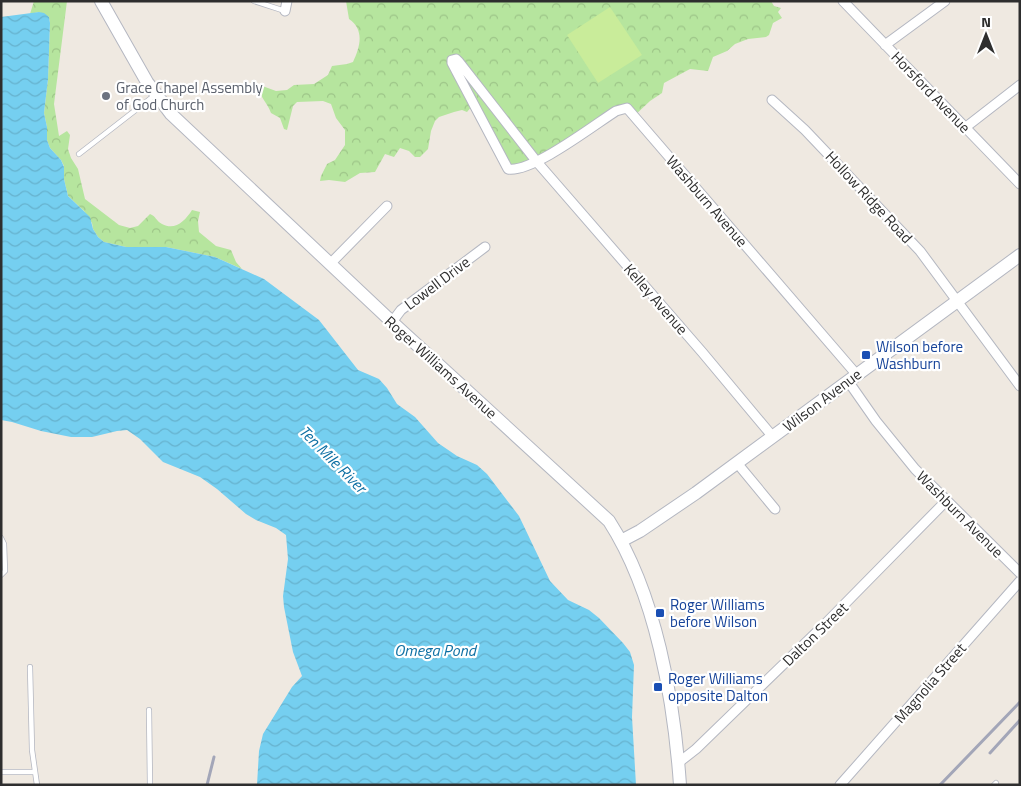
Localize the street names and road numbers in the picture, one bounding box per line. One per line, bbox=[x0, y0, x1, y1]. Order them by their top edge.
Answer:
street label: Horsford Avenue bbox=[886, 46, 976, 138]
street label: Hollow Ridge Road bbox=[820, 146, 918, 248]
street label: Washburn Avenue bbox=[661, 150, 753, 252]
street label: Lowell Drive bbox=[399, 251, 475, 315]
street label: Kelley Avenue bbox=[619, 258, 693, 340]
street label: Roger Williams Avenue bbox=[379, 310, 503, 424]
street label: Wilson Avenue bbox=[778, 363, 866, 437]
street label: Washburn Avenue bbox=[911, 465, 1009, 563]
street label: Dalton Street bbox=[777, 596, 854, 671]
street label: Magnolia Street bbox=[889, 637, 972, 728]

